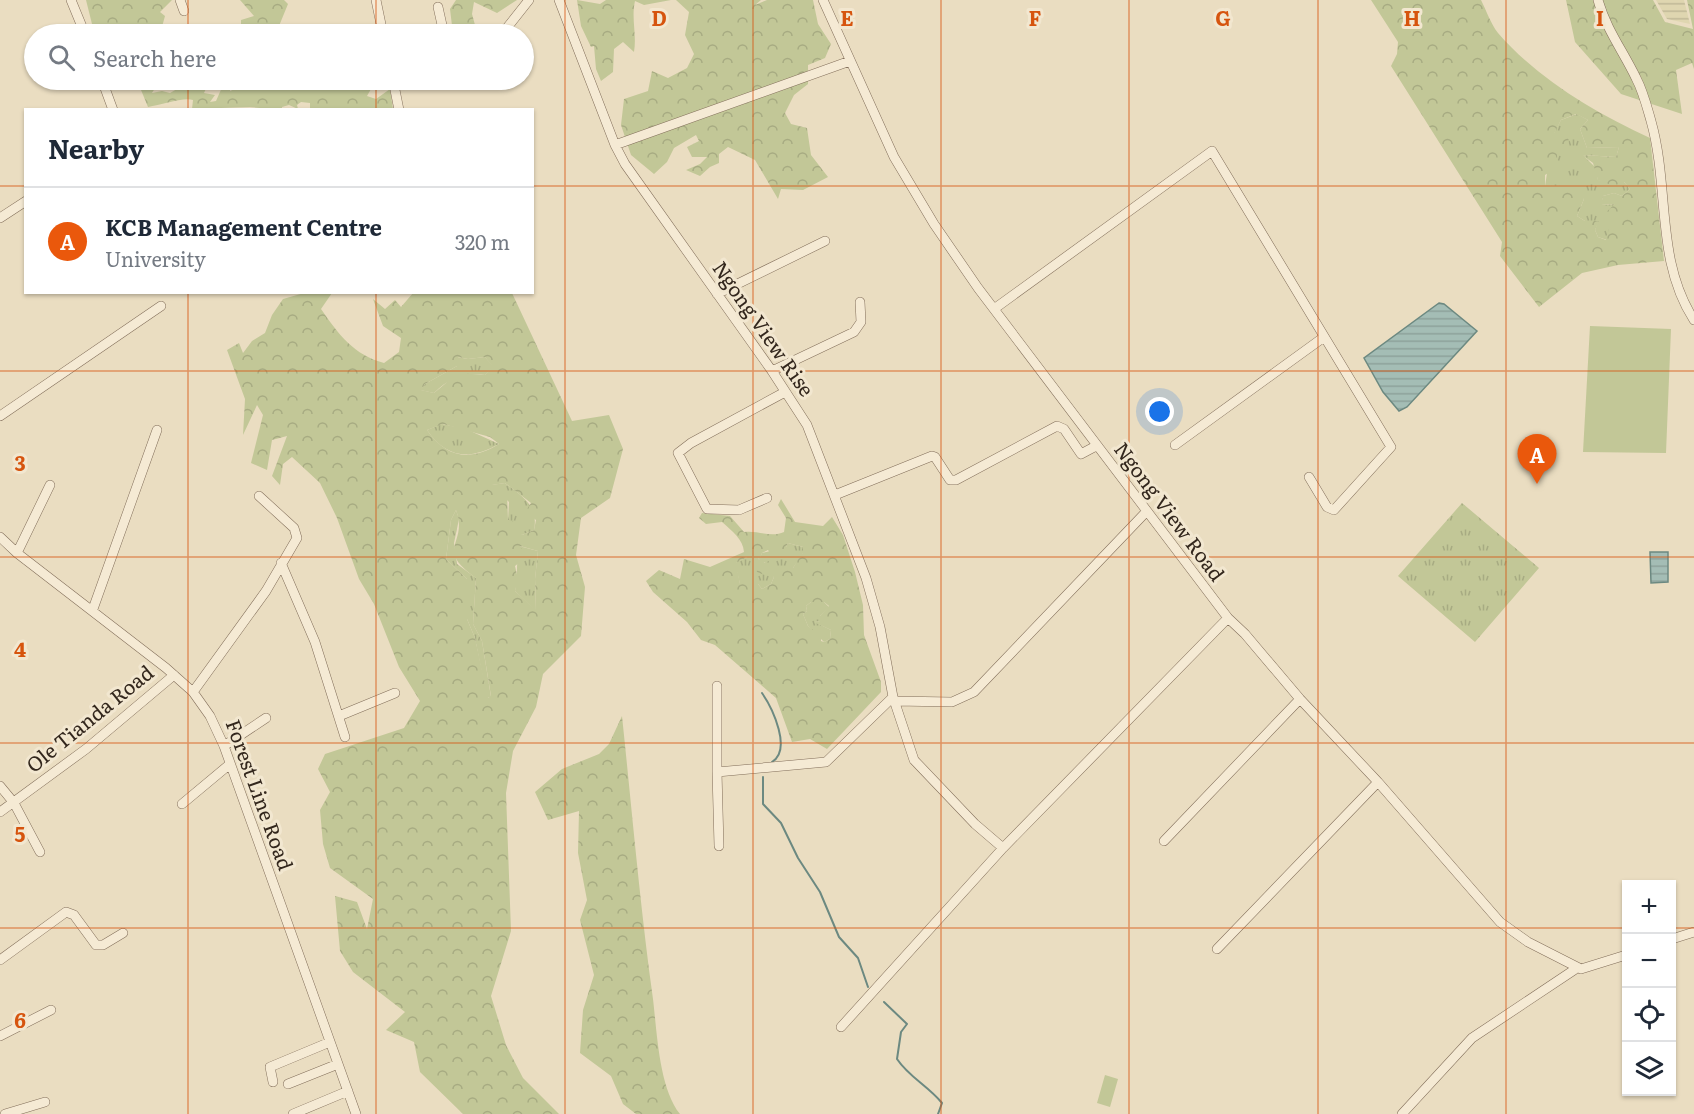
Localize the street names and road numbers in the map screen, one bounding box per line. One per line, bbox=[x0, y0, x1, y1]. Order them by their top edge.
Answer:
street label: Ngong View Rise bbox=[707, 254, 823, 402]
street label: Ngong View Road bbox=[1108, 435, 1233, 587]
street label: Ole Tianda Road bbox=[19, 657, 159, 778]
street label: Forest Line Road bbox=[220, 715, 302, 874]

